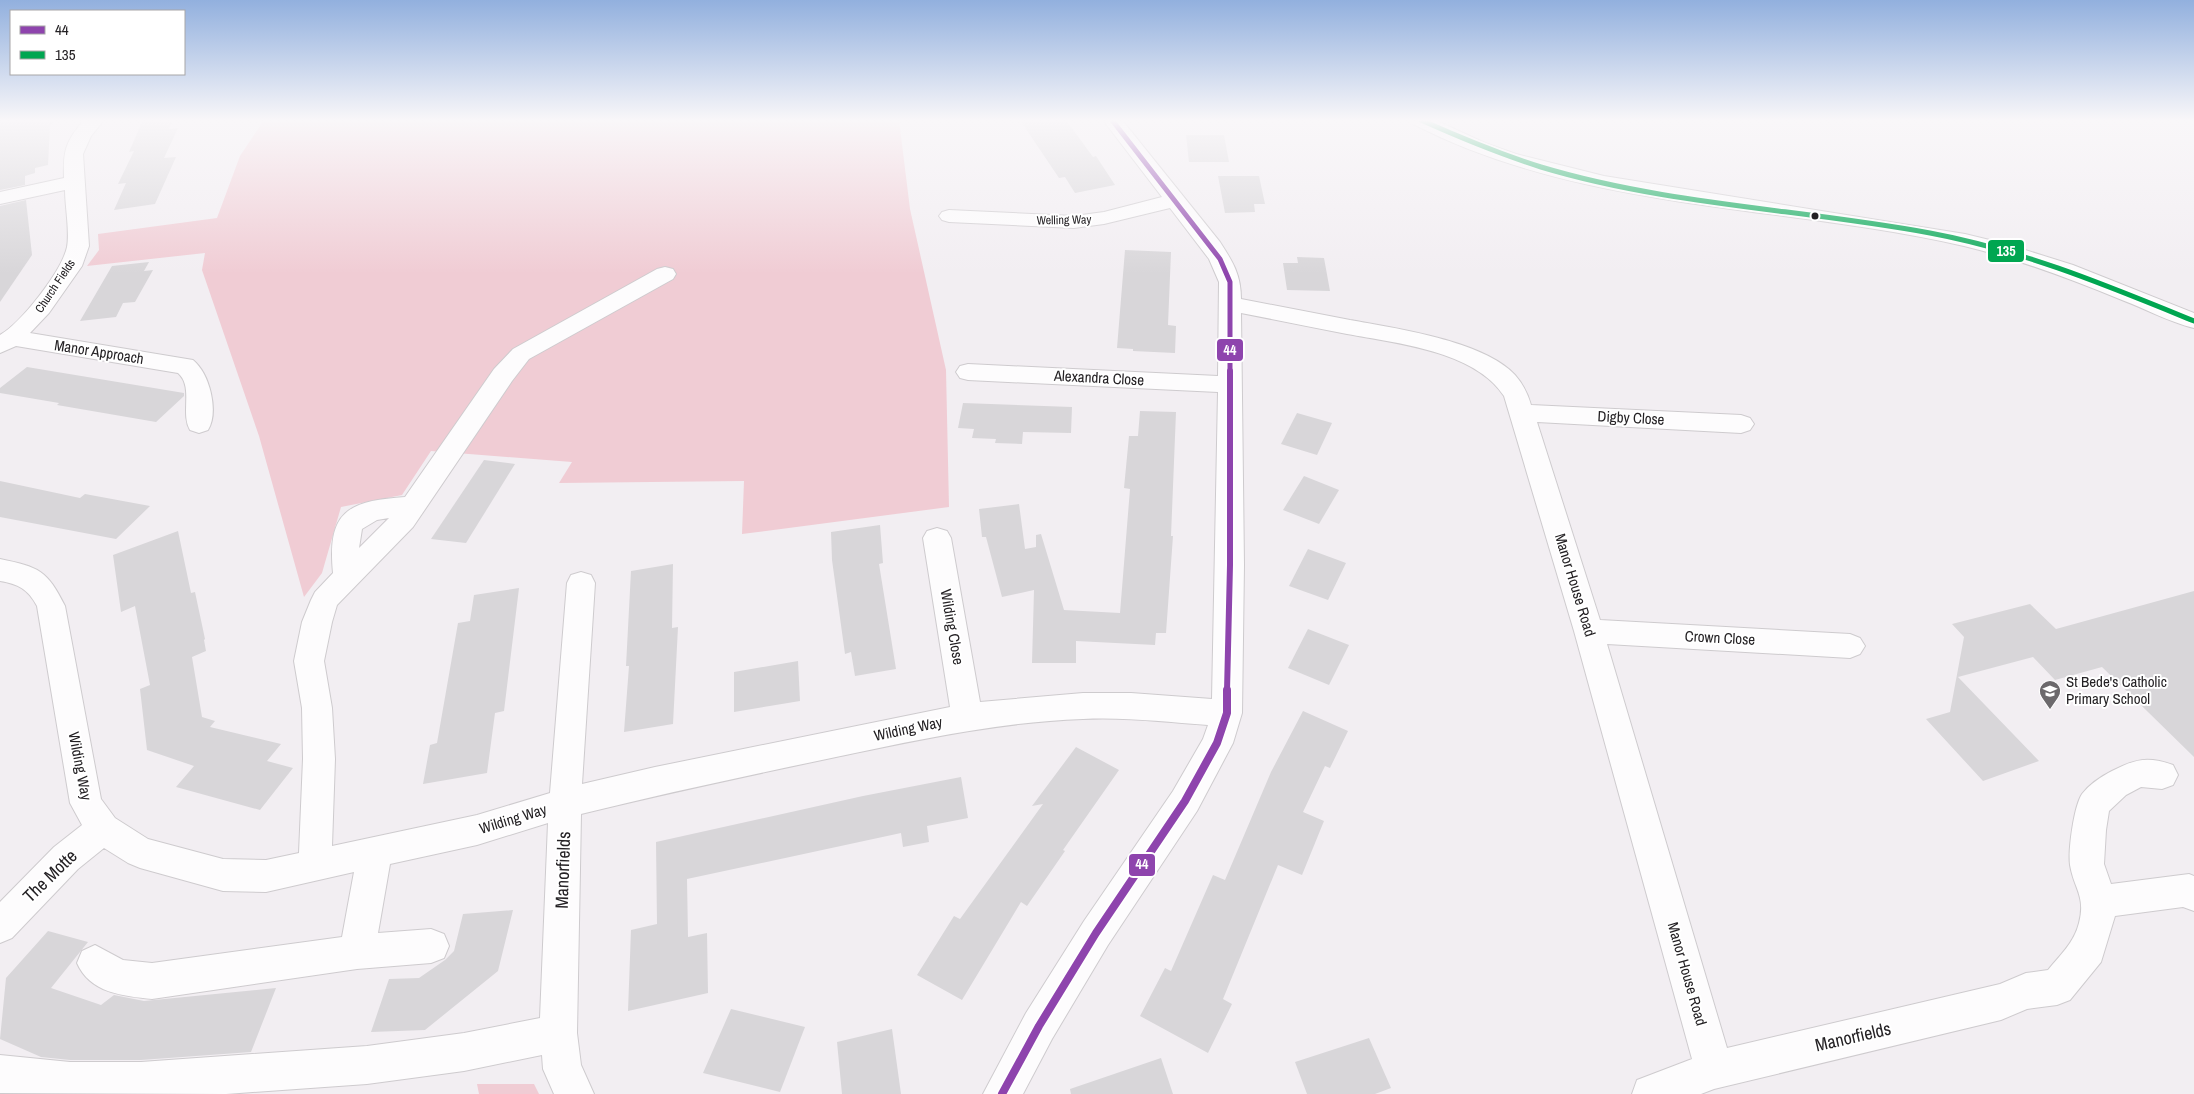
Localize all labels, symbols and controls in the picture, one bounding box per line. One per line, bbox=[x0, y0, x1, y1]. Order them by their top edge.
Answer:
legend bbox=[10, 10, 185, 75]
text: 44 bbox=[55, 19, 69, 40]
text: 135 bbox=[55, 44, 76, 65]
unlabelled marker bbox=[1810, 211, 1820, 221]
street label: Welling Way bbox=[1037, 212, 1092, 228]
line badge: 135 bbox=[1987, 239, 2025, 263]
text: 135 bbox=[1996, 242, 2016, 260]
street label: Church Fields bbox=[31, 256, 79, 316]
street label: Manor Approach bbox=[53, 334, 145, 369]
line badge: 44 bbox=[1216, 338, 1244, 362]
text: 44 bbox=[1224, 341, 1237, 359]
street label: Alexandra Close bbox=[1052, 365, 1145, 390]
street label: Digby Close bbox=[1597, 405, 1665, 430]
street label: Manor House Road bbox=[1550, 531, 1601, 639]
street label: Wilding Close bbox=[936, 587, 970, 667]
street label: Crown Close bbox=[1684, 625, 1756, 650]
place label: St Bede's Catholic Primary School bbox=[2066, 671, 2167, 709]
school or university icon: St Bede's Catholic Primary School bbox=[2038, 679, 2062, 710]
street label: Wilding Way bbox=[872, 711, 945, 746]
street label: Wilding Way bbox=[64, 730, 98, 803]
street label: Wilding Way bbox=[477, 798, 550, 839]
street label: Manorfields bbox=[549, 831, 576, 909]
street label: The Motte bbox=[17, 844, 82, 908]
line badge: 44 bbox=[1128, 853, 1156, 877]
text: 44 bbox=[1136, 855, 1149, 873]
street label: Manor House Road bbox=[1663, 920, 1712, 1028]
street label: Manorfields bbox=[1813, 1016, 1893, 1057]

